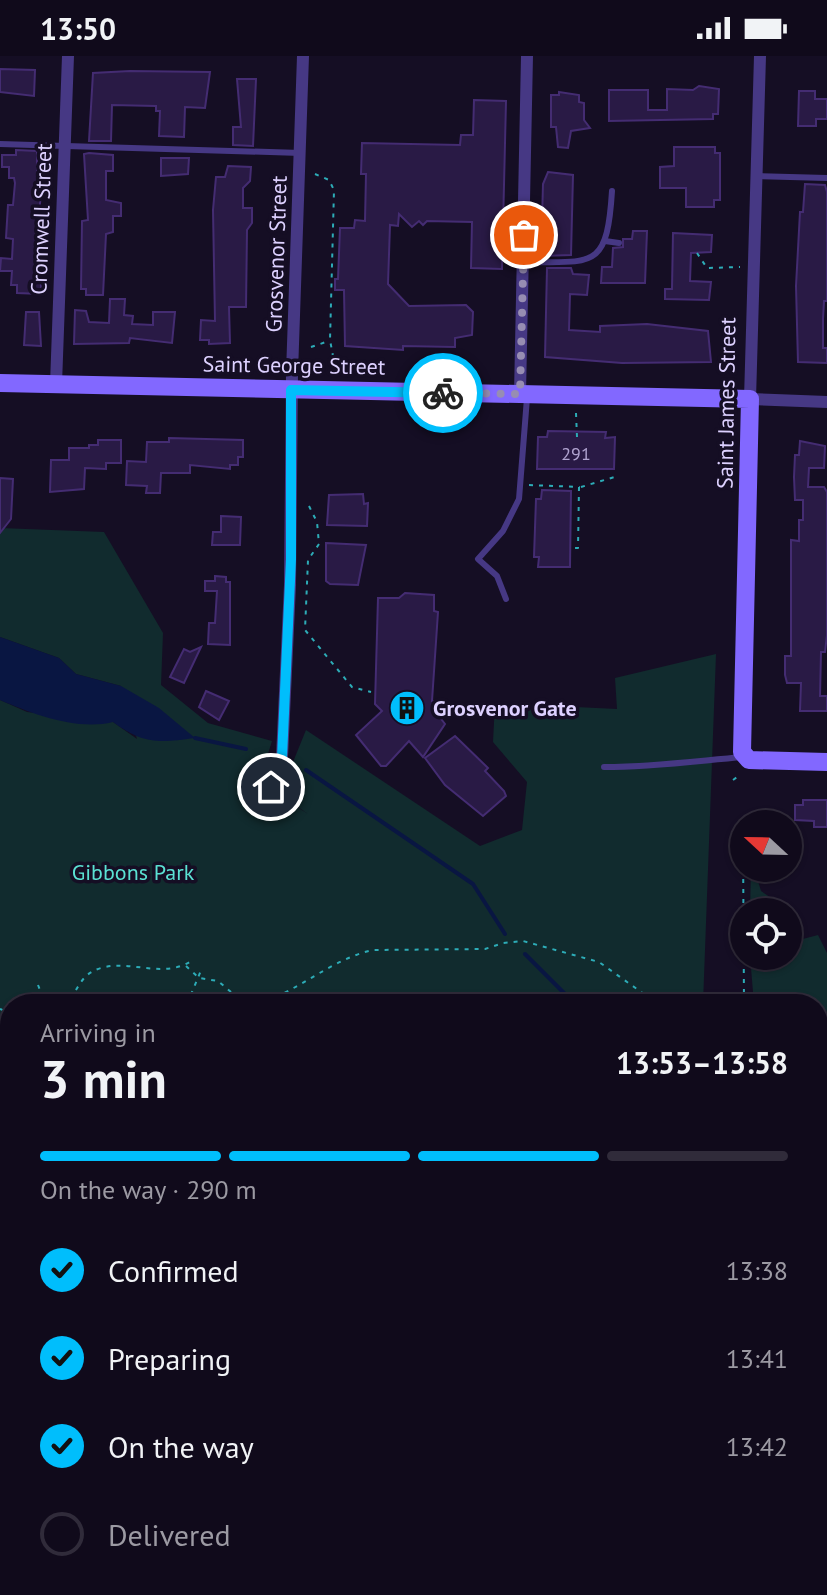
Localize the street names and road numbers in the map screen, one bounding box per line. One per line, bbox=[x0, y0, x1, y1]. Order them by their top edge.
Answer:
street label: Cromwell Street bbox=[24, 142, 58, 295]
street label: Grosvenor Street bbox=[259, 175, 293, 333]
street label: Saint James Street bbox=[711, 316, 742, 489]
street label: Saint George Street bbox=[202, 349, 386, 381]

